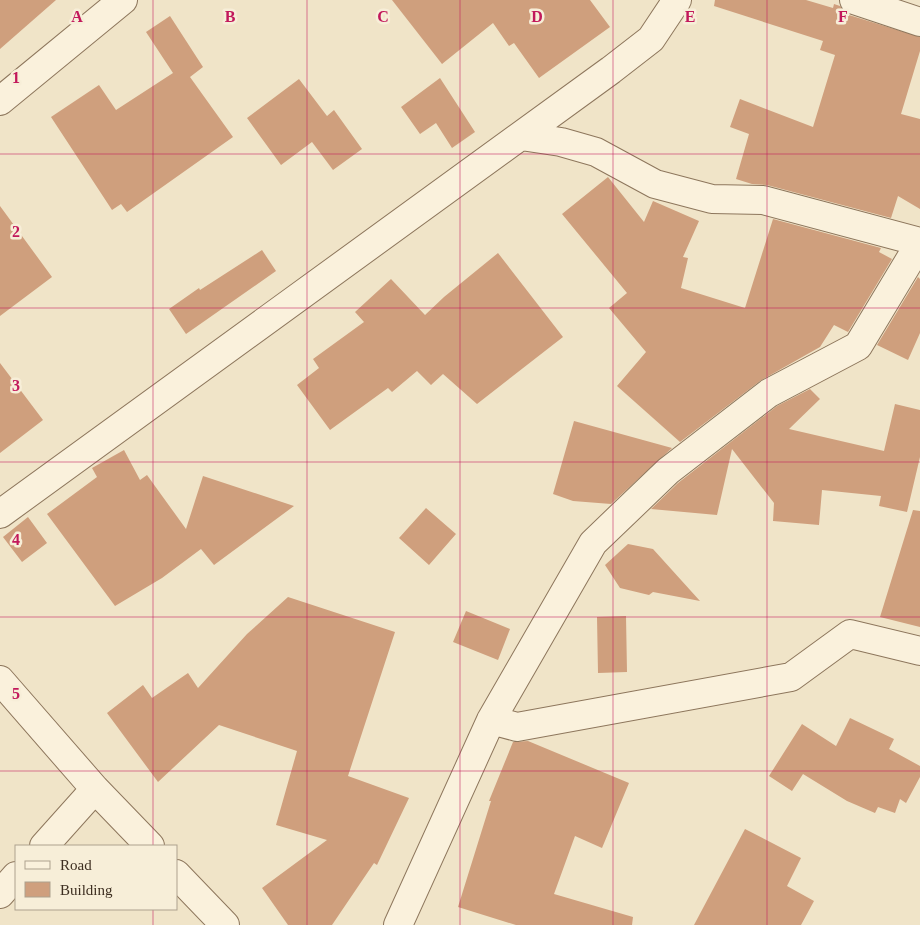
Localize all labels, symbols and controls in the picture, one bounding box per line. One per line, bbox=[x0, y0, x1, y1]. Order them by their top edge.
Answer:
text: A bbox=[71, 8, 83, 25]
text: B bbox=[225, 8, 236, 25]
text: C bbox=[377, 8, 389, 25]
text: D bbox=[531, 8, 543, 25]
text: E bbox=[685, 8, 695, 25]
text: F bbox=[838, 8, 848, 25]
text: 1 bbox=[12, 69, 20, 86]
text: 2 bbox=[12, 223, 20, 240]
text: 3 bbox=[12, 377, 20, 394]
text: 4 bbox=[12, 531, 20, 548]
text: 5 bbox=[12, 685, 20, 702]
legend bbox=[15, 845, 178, 910]
text: Road bbox=[60, 857, 92, 873]
text: Building bbox=[60, 882, 113, 898]

